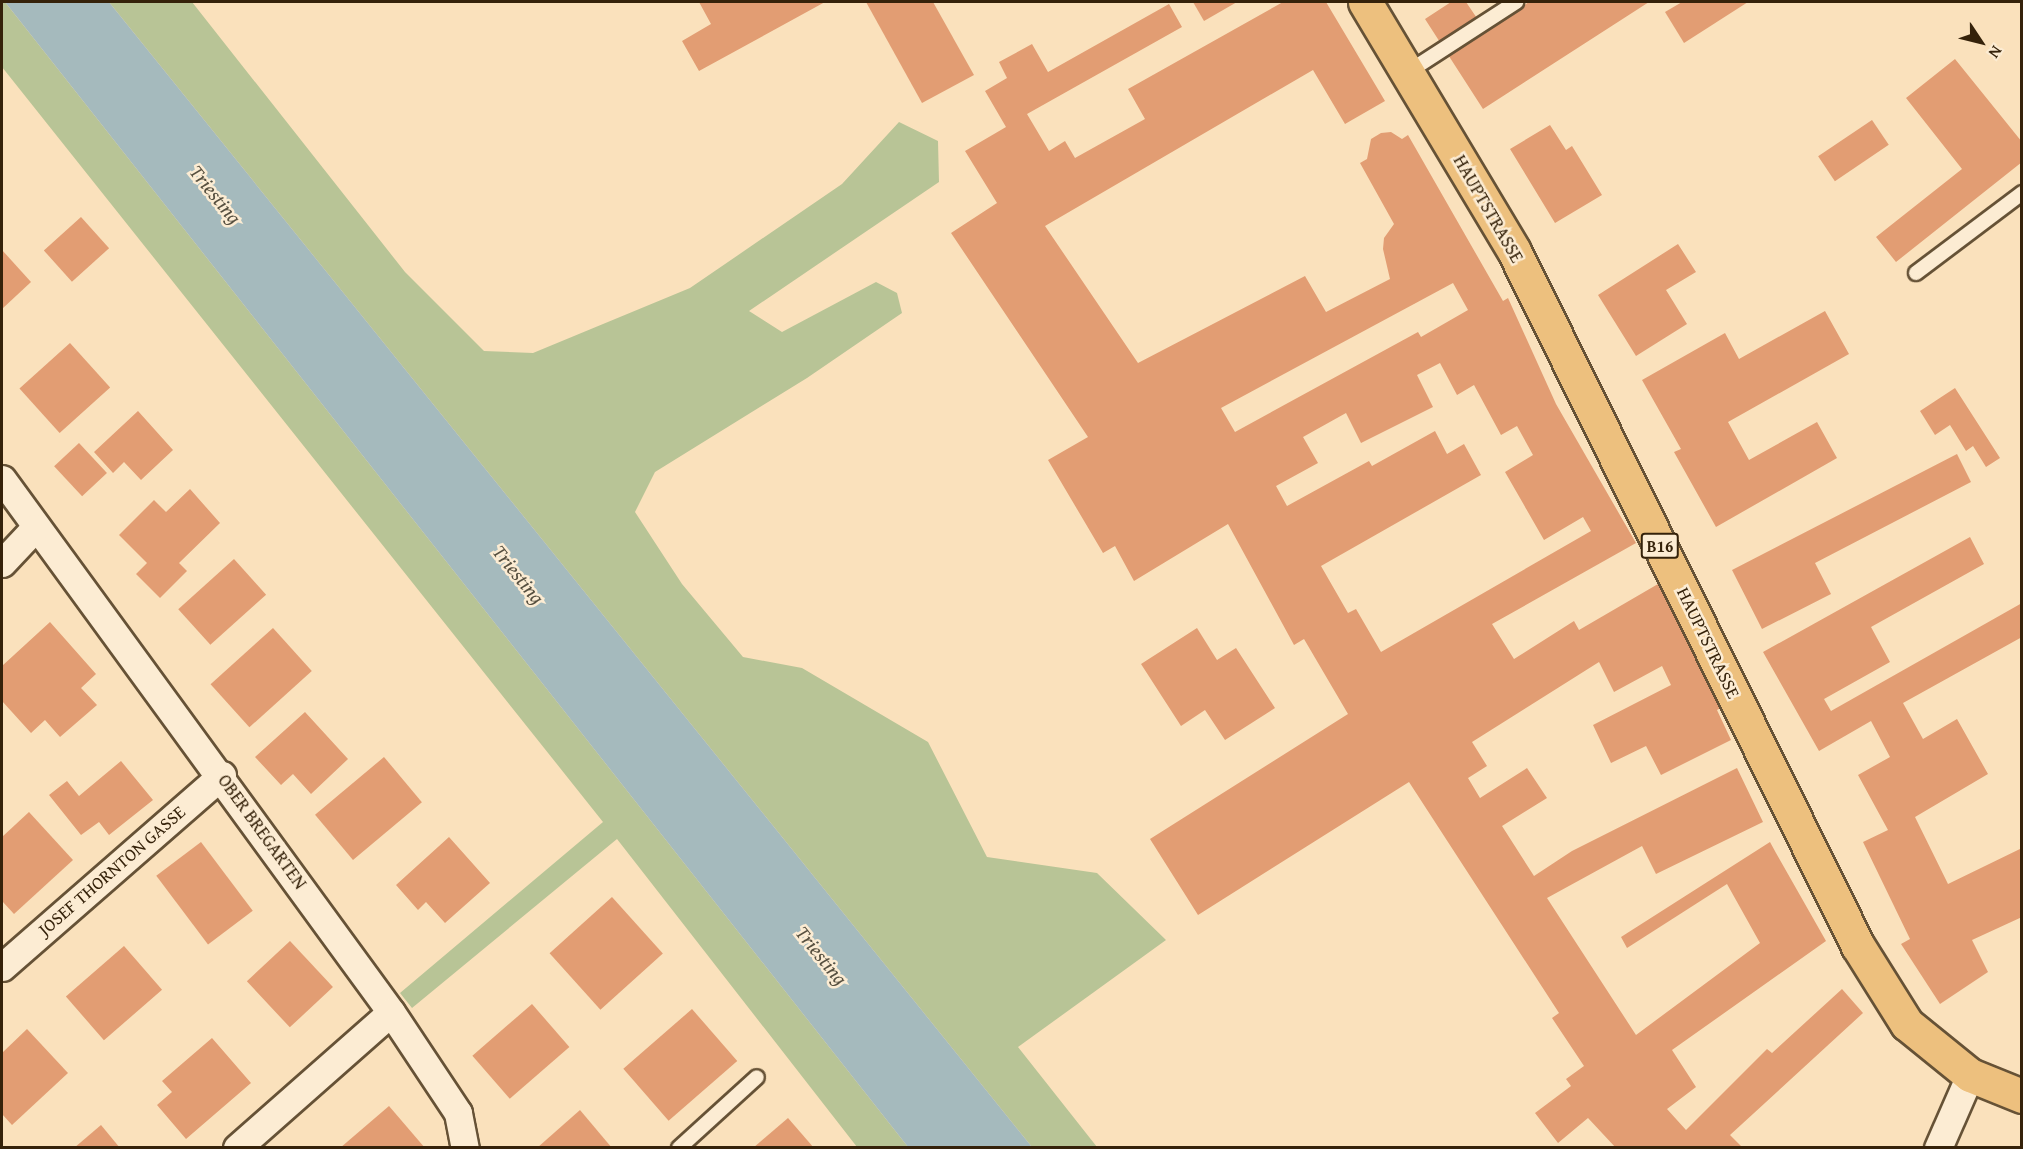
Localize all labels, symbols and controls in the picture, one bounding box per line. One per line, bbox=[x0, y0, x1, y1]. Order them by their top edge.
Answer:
north arrow bbox=[1951, 12, 2011, 72]
text: N bbox=[1983, 41, 2009, 64]
street label: HAUPTSTRASSE bbox=[1448, 151, 1528, 267]
water label: Triesting bbox=[185, 160, 247, 228]
road number: B16 bbox=[1640, 533, 1680, 559]
water label: Triesting bbox=[488, 540, 550, 608]
street label: HAUPTSTRASSE bbox=[1672, 584, 1744, 702]
street label: OBER BREGARTEN bbox=[213, 770, 311, 894]
street label: JOSEF THORNTON GASSE bbox=[34, 801, 190, 941]
water label: Triesting bbox=[791, 921, 853, 989]

